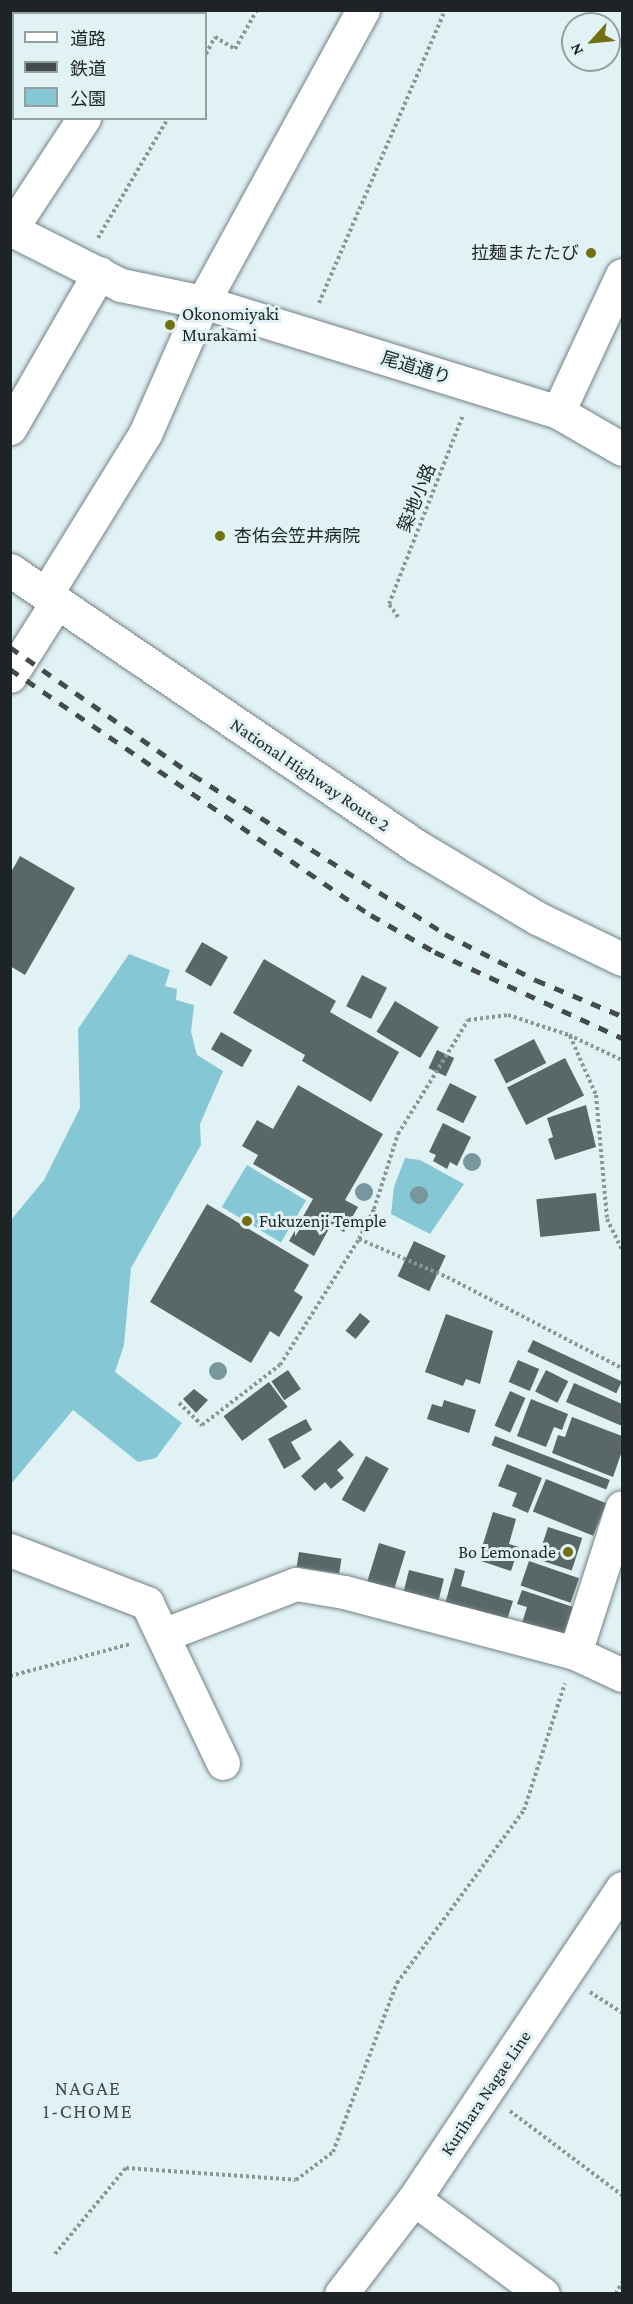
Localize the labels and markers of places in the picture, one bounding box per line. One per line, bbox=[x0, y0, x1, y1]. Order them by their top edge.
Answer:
place label: 拉麺またたび bbox=[471, 242, 579, 264]
marker: 拉麺またたび bbox=[584, 246, 598, 260]
place label: Okonomiyaki Murakami bbox=[182, 304, 279, 346]
marker: Okonomiyaki Murakami bbox=[163, 318, 177, 332]
place label: 杏佑会笠井病院 bbox=[234, 525, 360, 547]
marker: 杏佑会笠井病院 bbox=[211, 527, 229, 545]
place label: Fukuzenji Temple bbox=[259, 1210, 386, 1232]
marker: Fukuzenji Temple bbox=[240, 1214, 254, 1228]
place label: Bo Lemonade bbox=[458, 1541, 556, 1563]
marker: Bo Lemonade bbox=[561, 1545, 575, 1559]

